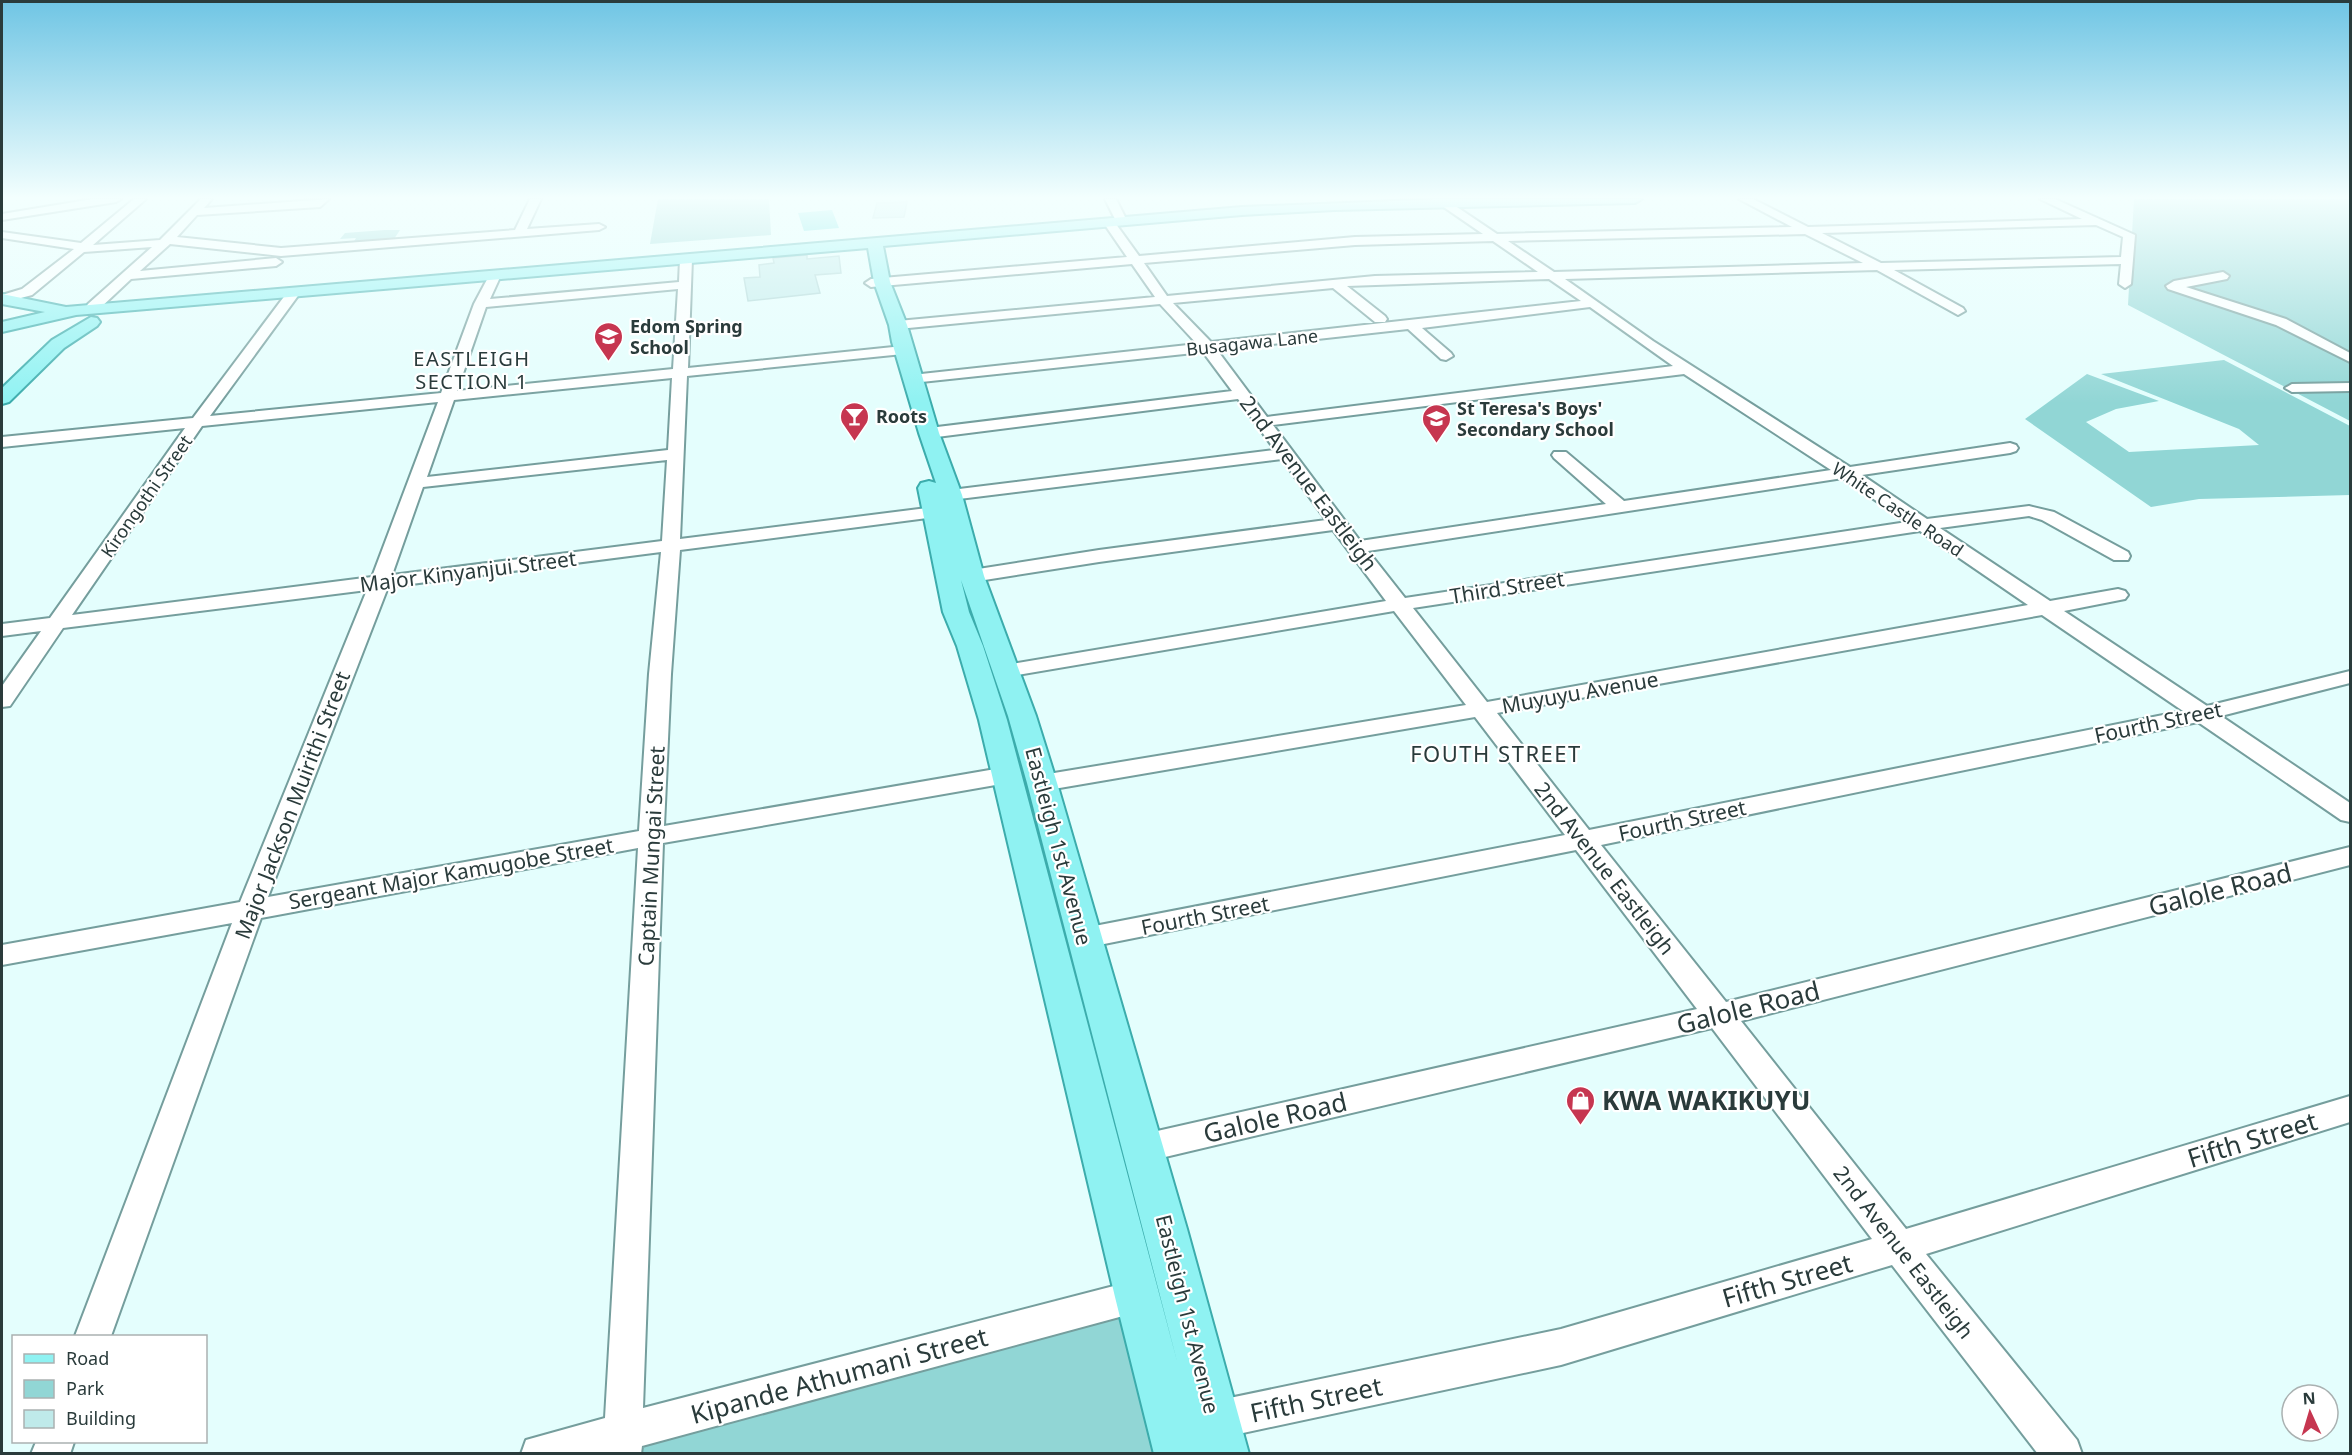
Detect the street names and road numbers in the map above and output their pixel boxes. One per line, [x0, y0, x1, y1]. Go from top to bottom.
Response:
street label: Busagawa Lane [1185, 323, 1319, 361]
street label: 2nd Avenue Eastleigh [1234, 390, 1384, 576]
street label: Kirongothi Street [95, 430, 197, 562]
street label: White Castle Road [1828, 456, 1968, 562]
street label: Major Kinyanjui Street [358, 544, 578, 598]
street label: Third Street [1448, 564, 1567, 610]
street label: Muyuyu Avenue [1499, 664, 1661, 720]
street label: Major Jackson Muirithi Street [228, 667, 356, 943]
street label: Fourth Street [2092, 695, 2225, 749]
street label: Eastleigh 1st Avenue [1019, 744, 1099, 948]
street label: Captain Mungai Street [631, 745, 671, 967]
street label: 2nd Avenue Eastleigh [1529, 776, 1681, 960]
street label: Fourth Street [1616, 793, 1749, 847]
street label: Sergeant Major Kamugobe Street [286, 831, 616, 915]
street label: Galole Road [2145, 854, 2295, 924]
street label: Fourth Street [1139, 889, 1272, 941]
street label: Galole Road [1673, 972, 1823, 1042]
street label: Galole Road [1200, 1083, 1350, 1151]
street label: Fifth Street [2183, 1102, 2321, 1176]
street label: 2nd Avenue Eastleigh [1828, 1160, 1980, 1344]
street label: Eastleigh 1st Avenue [1150, 1212, 1226, 1416]
street label: Fifth Street [1718, 1244, 1856, 1316]
street label: Kipande Athumani Street [687, 1318, 991, 1432]
street label: Fifth Street [1247, 1367, 1385, 1431]

